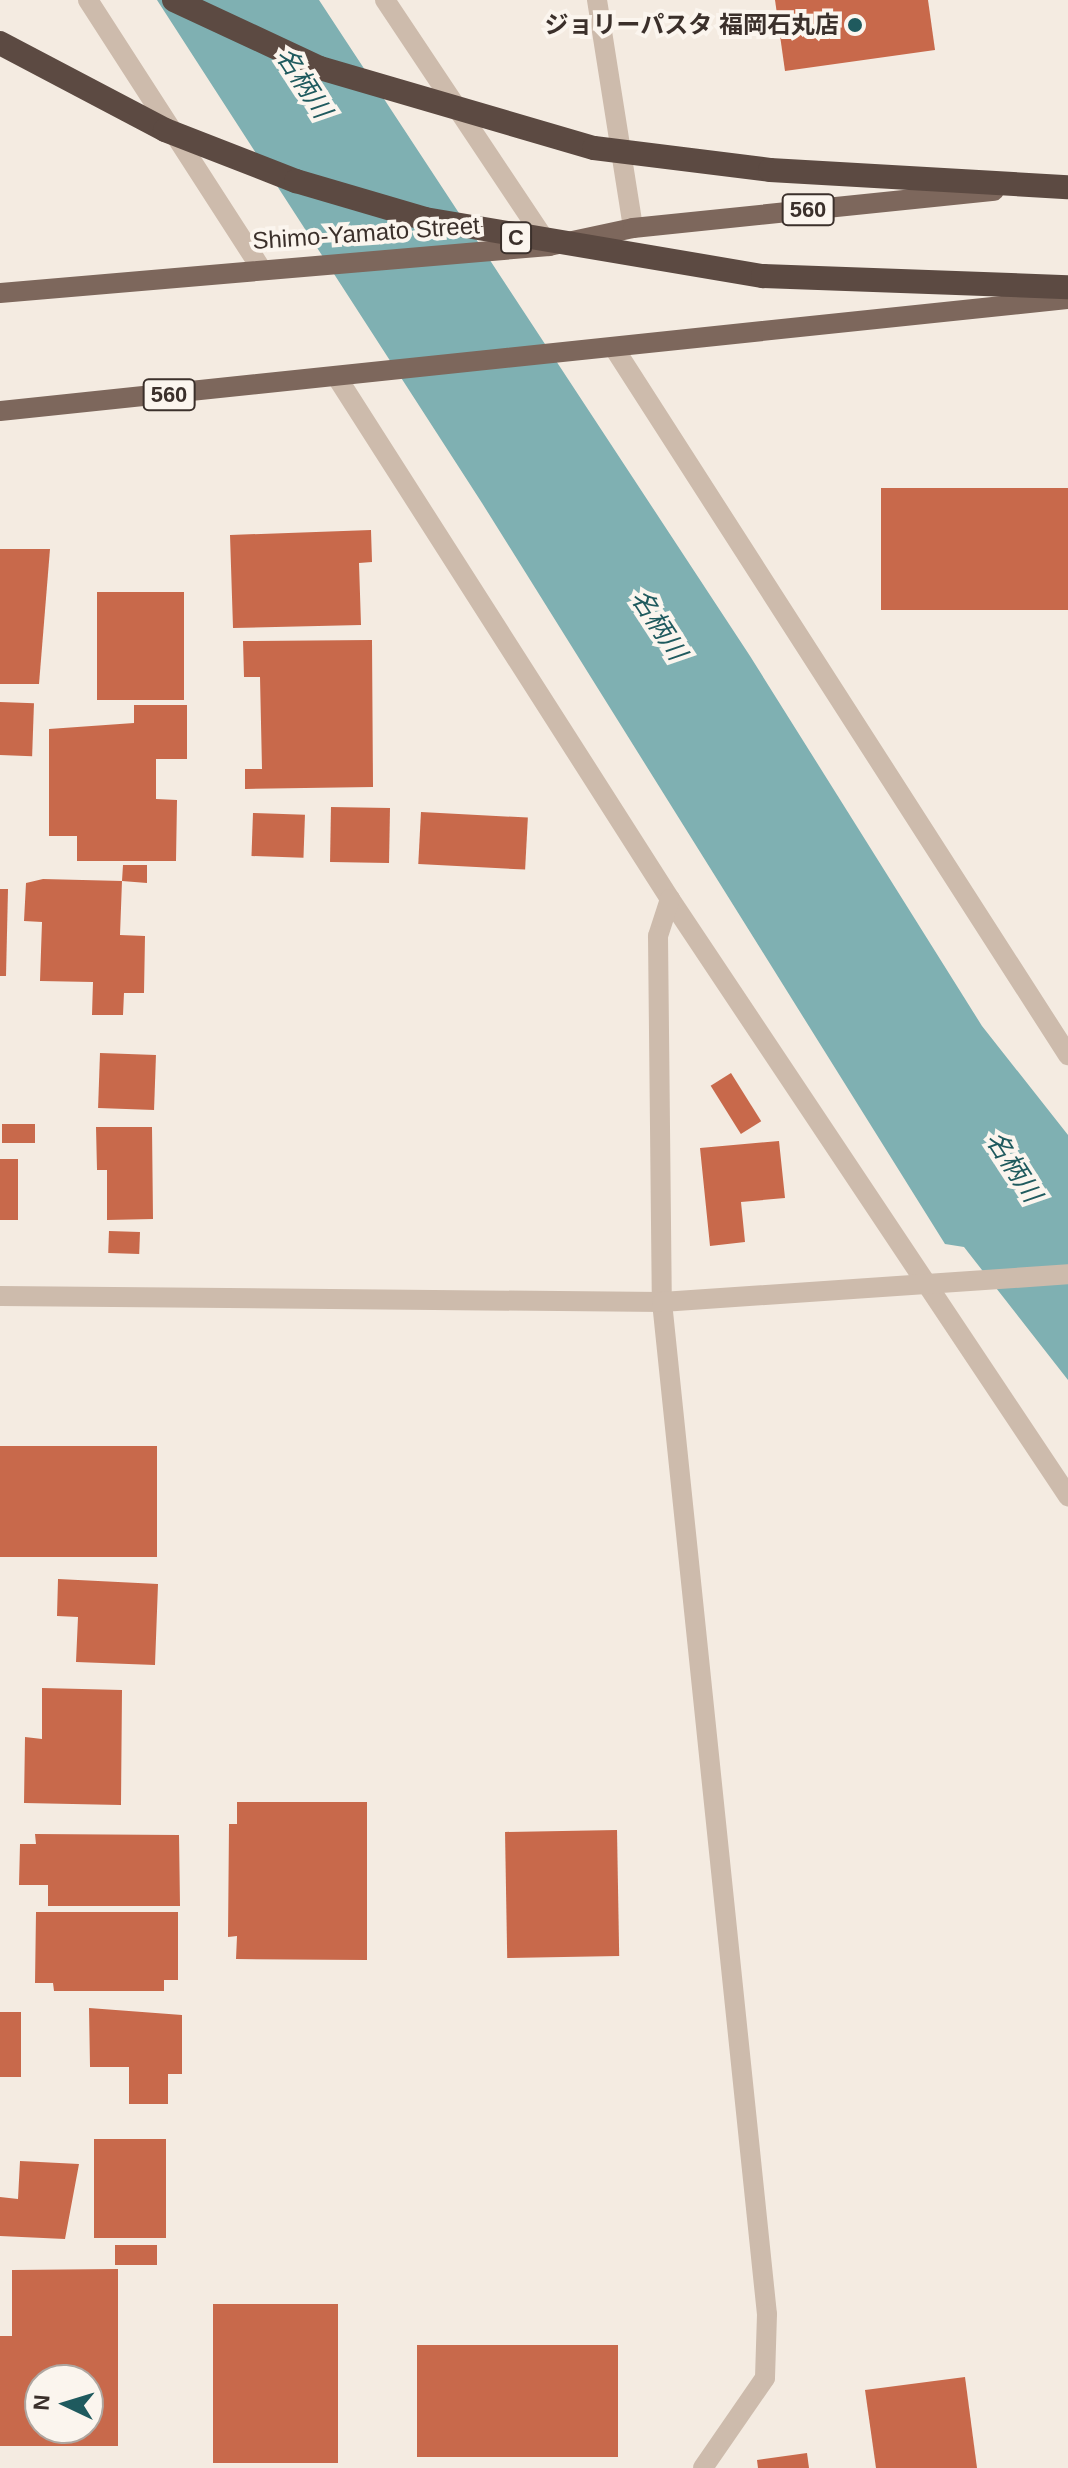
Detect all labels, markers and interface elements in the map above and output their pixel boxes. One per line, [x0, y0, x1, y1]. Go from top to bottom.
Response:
place label: ジョリーパスタ 福岡石丸店 [544, 11, 839, 39]
marker: ジョリーパスタ 福岡石丸店 [846, 16, 864, 34]
water label: 名柄川 [269, 42, 337, 124]
road number: 560 [780, 192, 836, 228]
street label: Shimo-Yamato Street [251, 211, 481, 255]
road number: C [500, 220, 532, 256]
road number: 560 [141, 377, 197, 413]
water label: 名柄川 [624, 584, 692, 666]
water label: 名柄川 [979, 1126, 1047, 1208]
north arrow [24, 2364, 104, 2444]
text: N [29, 2394, 55, 2411]

